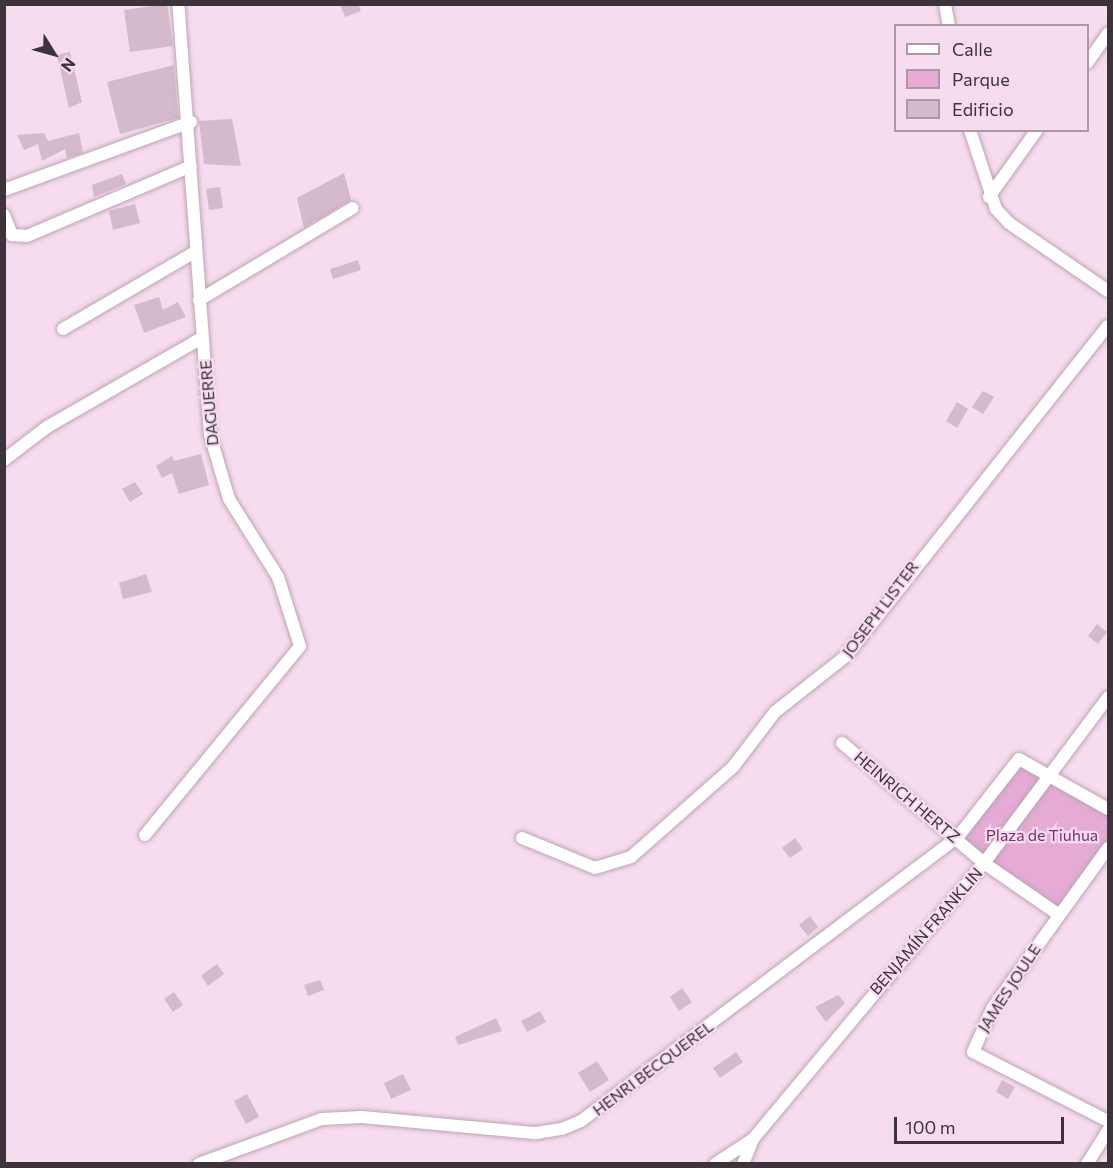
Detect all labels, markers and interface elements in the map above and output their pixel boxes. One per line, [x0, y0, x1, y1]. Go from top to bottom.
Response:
north arrow [24, 24, 84, 84]
legend [894, 24, 1089, 132]
text: Calle [952, 38, 992, 60]
text: N [58, 55, 80, 76]
text: Parque [952, 68, 1010, 90]
text: Edificio [952, 98, 1014, 120]
street label: DAGUERRE [196, 359, 222, 447]
street label: JOSEPH LISTER [838, 557, 922, 661]
street label: HEINRICH HERTZ [850, 747, 964, 847]
park label: Plaza de Tiuhua [986, 825, 1098, 845]
street label: BENJAMÍN FRANKLIN [866, 864, 986, 998]
street label: JAMES JOULE [973, 940, 1045, 1036]
street label: HENRI BECQUEREL [589, 1016, 717, 1120]
scale bar [897, 1105, 1066, 1143]
text: 100 m [905, 1116, 955, 1138]

